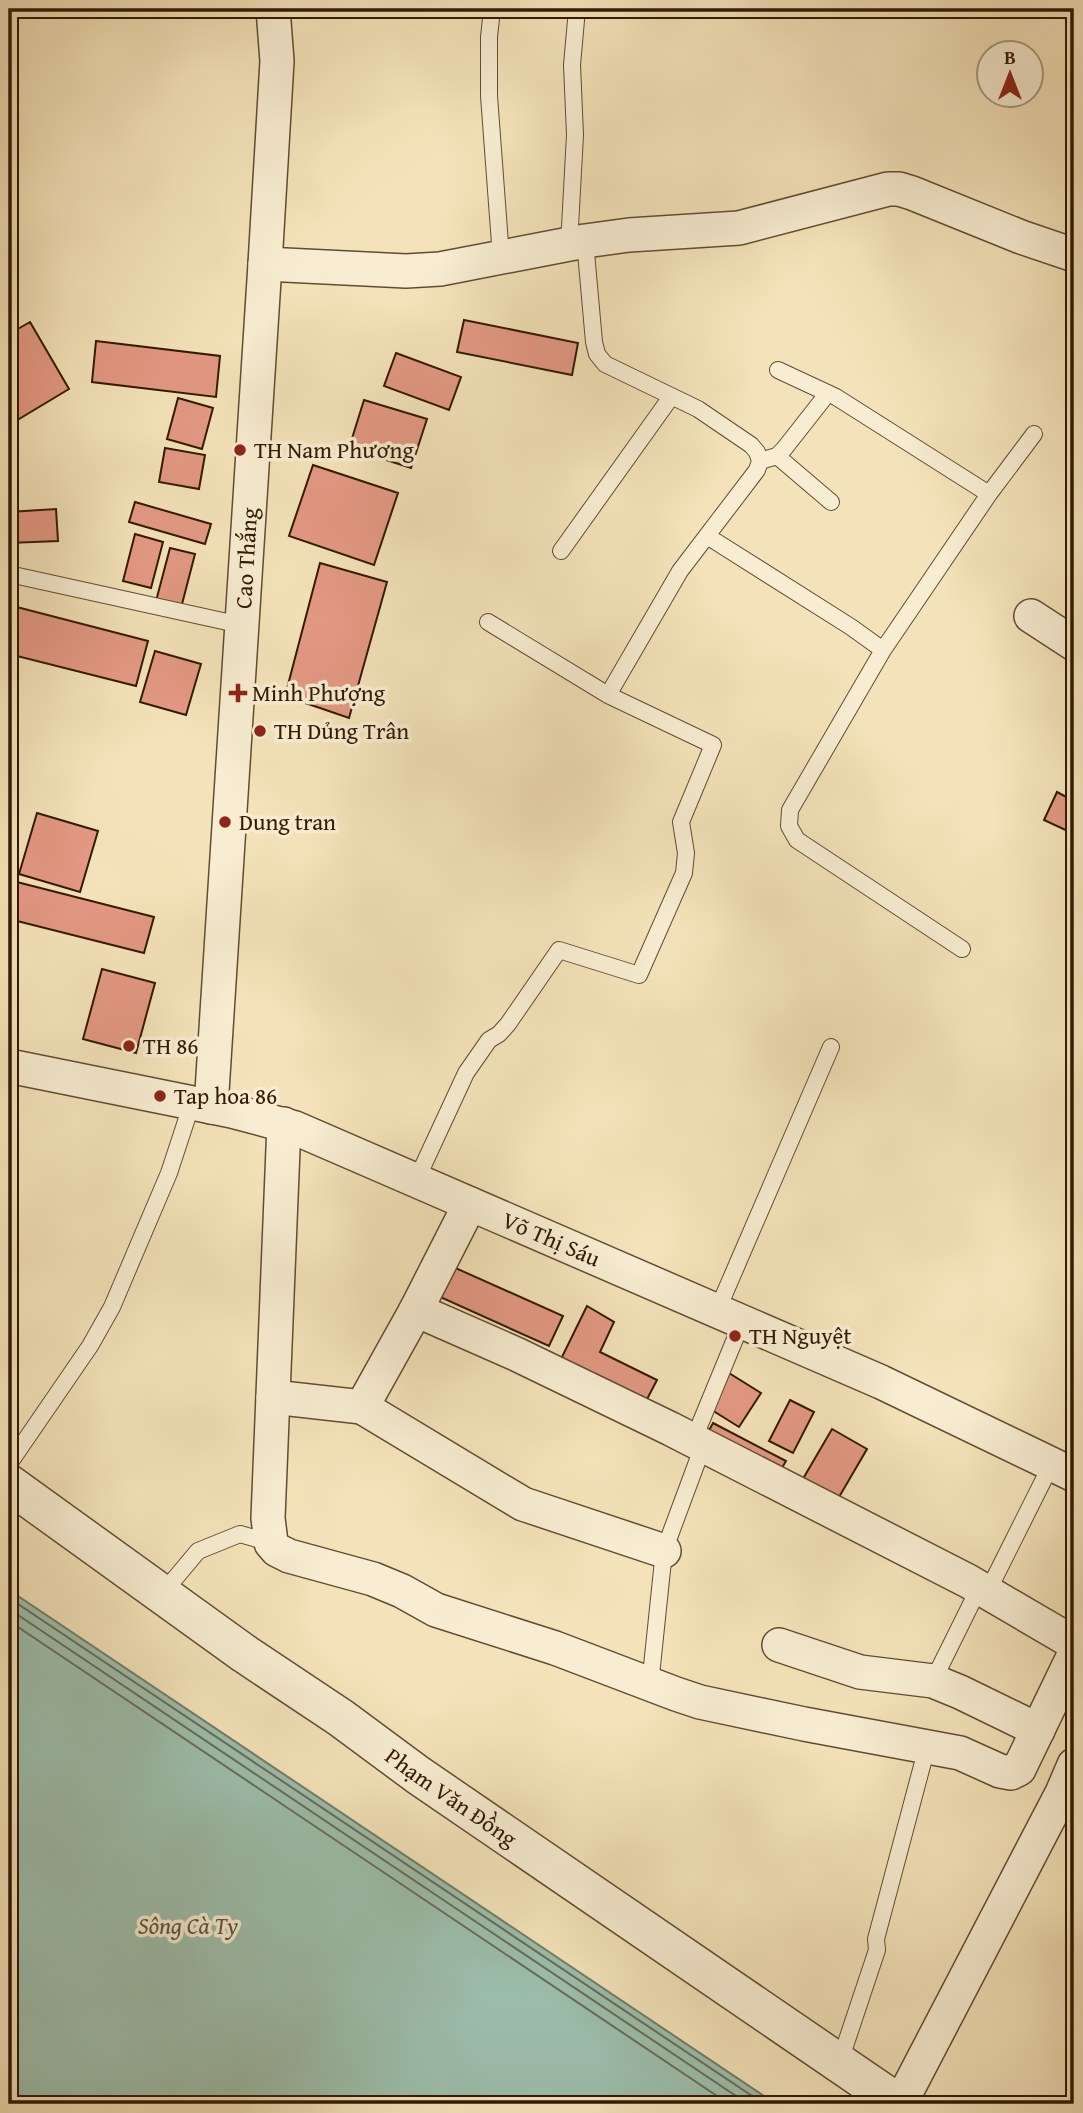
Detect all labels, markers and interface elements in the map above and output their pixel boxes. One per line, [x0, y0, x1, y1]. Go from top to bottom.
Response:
north arrow [974, 38, 1044, 108]
text: B [1004, 43, 1016, 71]
place label: TH Nam Phương [254, 433, 415, 466]
marker: TH Nam Phương [232, 442, 248, 458]
street label: Cao Thắng [226, 506, 265, 610]
place label: Minh Phượng [252, 676, 386, 709]
marker: Minh Phượng [230, 685, 246, 701]
place label: TH Dủng Trân [274, 714, 409, 747]
marker: TH Dủng Trân [252, 723, 268, 739]
place label: Dung tran [239, 805, 336, 838]
marker: Dung tran [217, 814, 233, 830]
place label: TH 86 [143, 1029, 198, 1062]
marker: TH 86 [121, 1038, 137, 1054]
place label: Tap hoa 86 [174, 1079, 277, 1112]
marker: Tap hoa 86 [152, 1088, 168, 1104]
street label: Võ Thị Sáu [497, 1203, 606, 1275]
place label: TH Nguyệt [749, 1319, 852, 1352]
marker: TH Nguyệt [727, 1328, 743, 1344]
street label: Phạm Văn Đồng [379, 1739, 525, 1855]
water label: Sông Cà Ty [138, 1908, 238, 1943]

